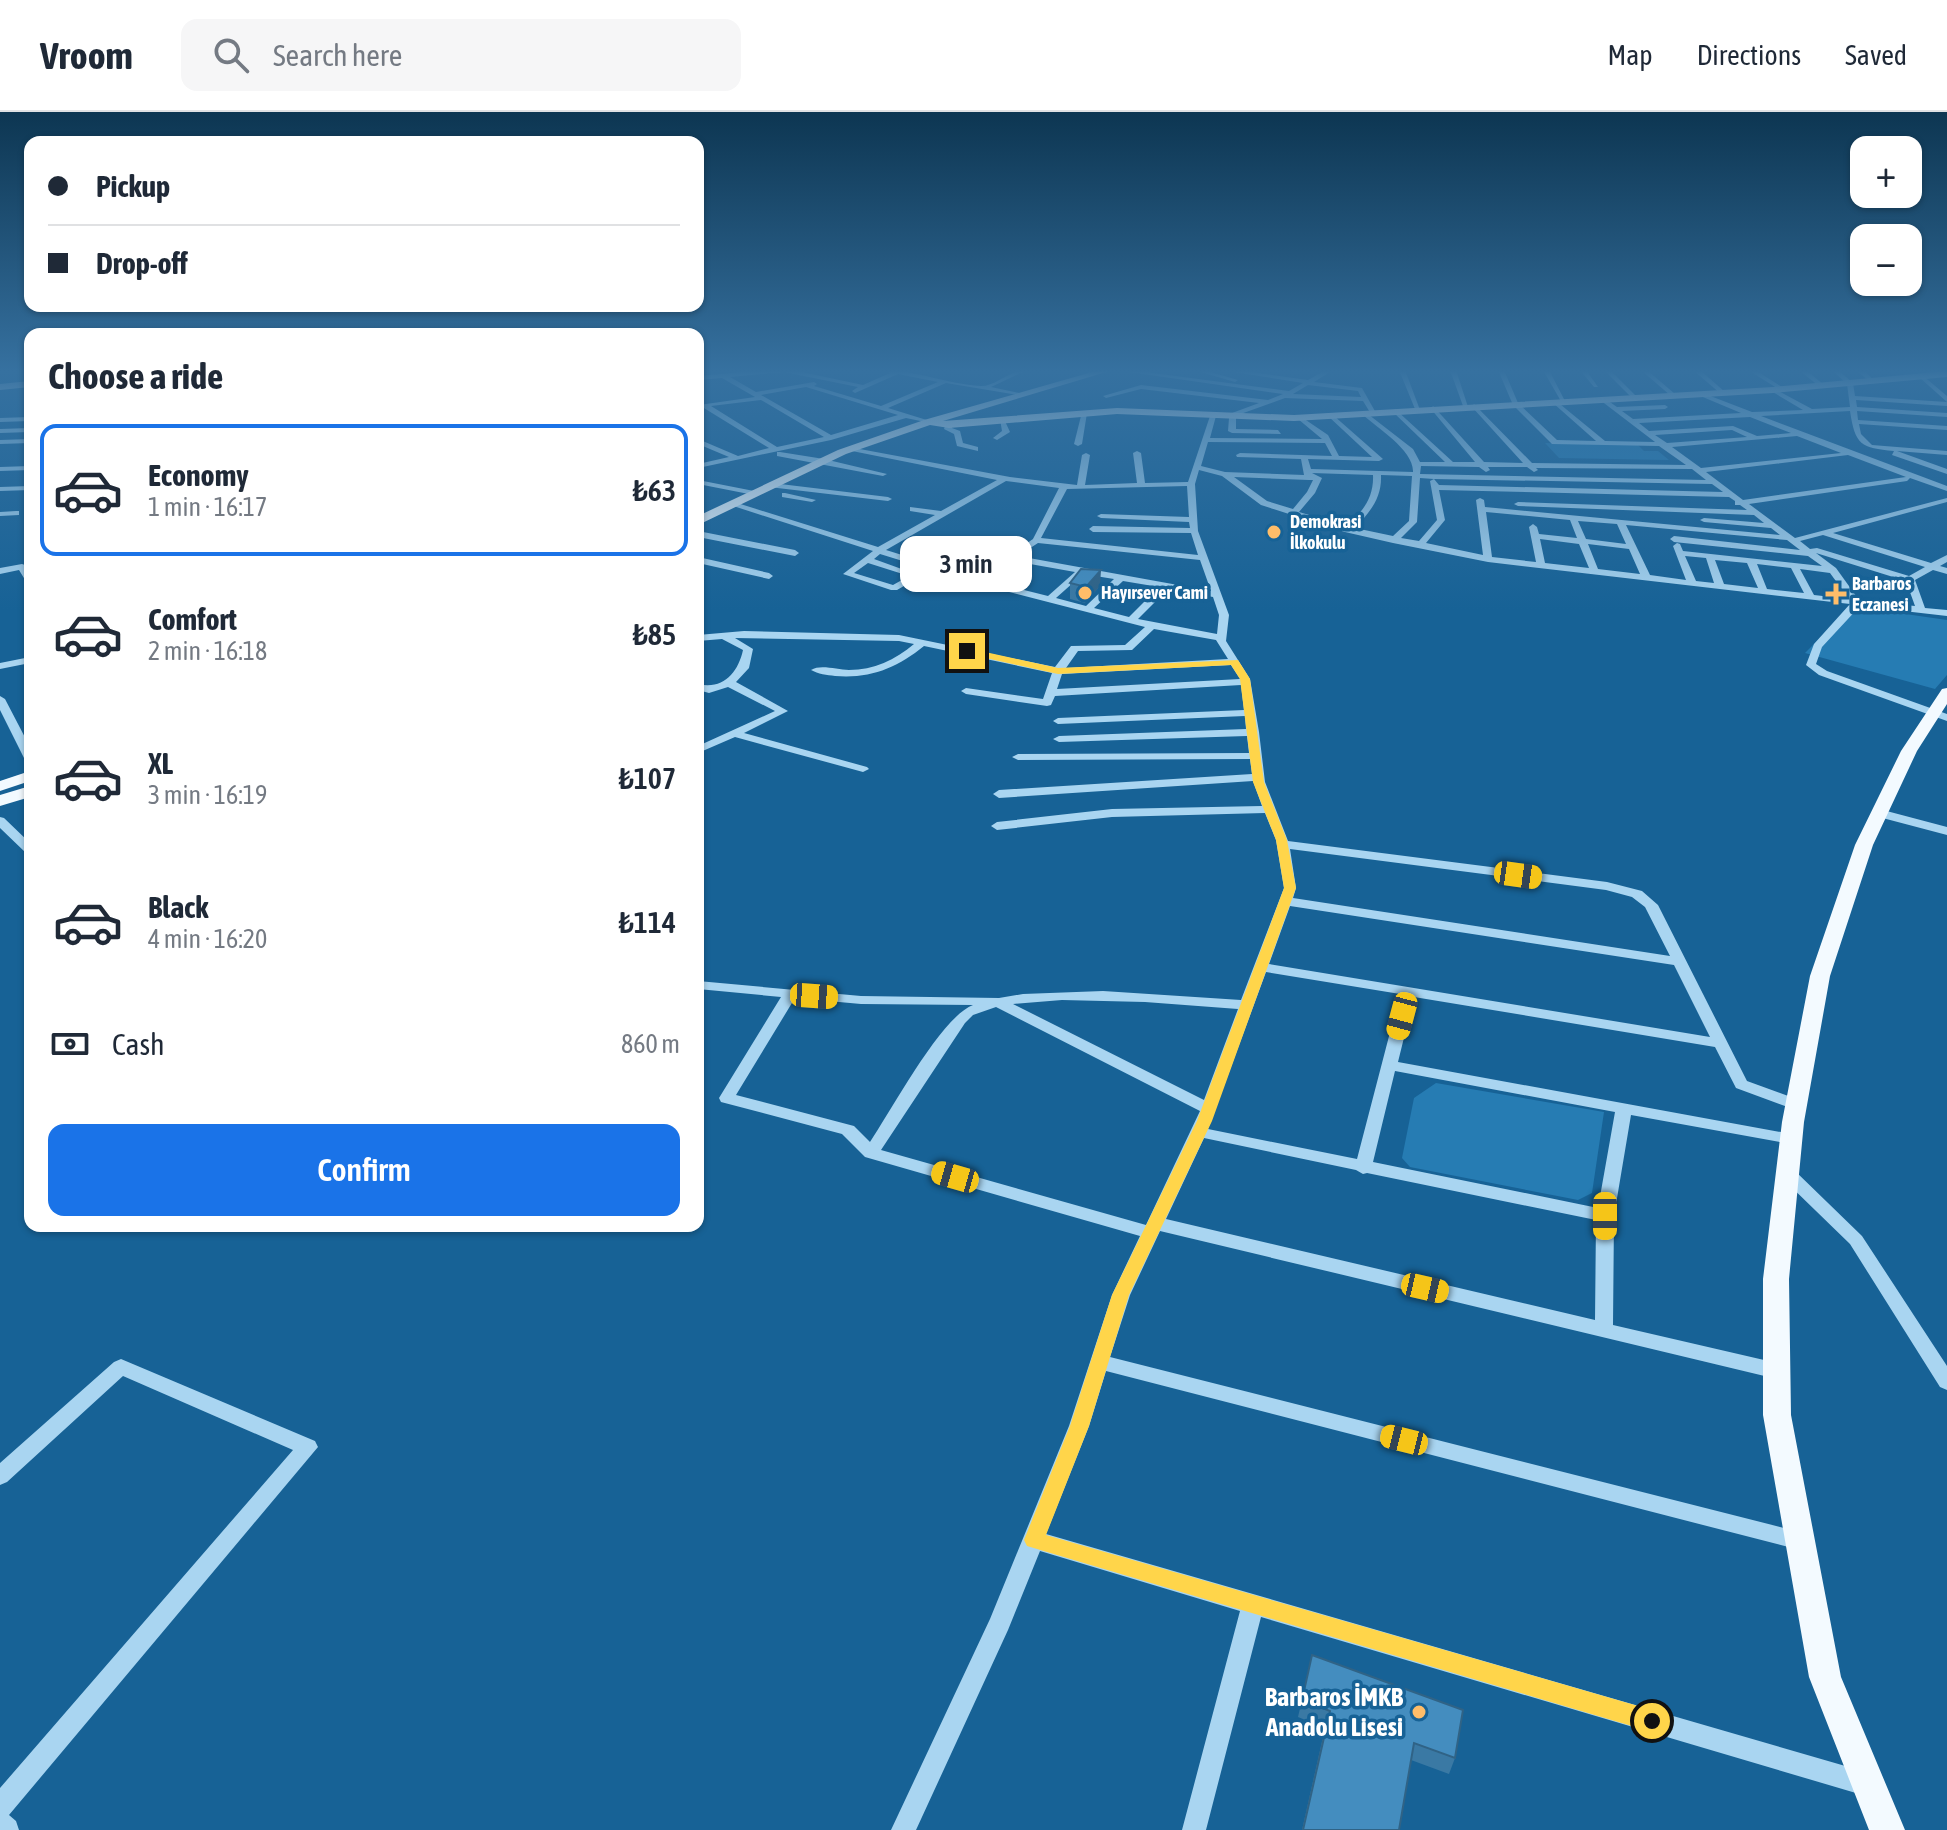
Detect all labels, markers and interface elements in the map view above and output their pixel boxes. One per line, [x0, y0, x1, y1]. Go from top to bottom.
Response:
search box [181, 19, 741, 91]
icon: search [209, 33, 253, 77]
text: Vroom [40, 34, 133, 77]
text: Search here [273, 38, 402, 72]
text: Map [1608, 39, 1653, 71]
text: Directions [1697, 39, 1801, 71]
text: Saved [1845, 39, 1907, 71]
map controls [1850, 136, 1922, 296]
button: + [1850, 136, 1922, 208]
text: Pickup [96, 169, 170, 203]
button: − [1850, 224, 1922, 296]
text: Drop-off [96, 246, 188, 280]
text: Choose a ride [48, 355, 223, 397]
icon: car [52, 454, 124, 526]
text: Economy [148, 458, 249, 492]
text: ₺63 [633, 473, 676, 507]
text: 1 min · 16:17 [148, 492, 267, 522]
place label: Demokrasi İlkokulu [1290, 511, 1361, 553]
marker: Demokrasi İlkokulu [1265, 523, 1283, 541]
callout: 3 min [901, 535, 1033, 591]
text: 3 min [939, 549, 993, 579]
place label: Barbaros Eczanesi [1852, 573, 1912, 615]
place label: Hayırsever Cami [1101, 582, 1208, 603]
marker: Hayırsever Cami [1076, 584, 1094, 602]
marker: Barbaros Eczanesi [1827, 585, 1845, 603]
icon: car [52, 598, 124, 670]
text: Comfort [148, 602, 237, 636]
text: ₺85 [633, 617, 676, 651]
route end [949, 633, 985, 669]
text: 2 min · 16:18 [148, 636, 267, 666]
icon: car [52, 742, 124, 814]
text: XL [148, 746, 173, 780]
text: ₺107 [619, 761, 676, 795]
text: 3 min · 16:19 [148, 780, 267, 810]
car [1493, 860, 1543, 890]
icon: car [52, 886, 124, 958]
text: Black [148, 890, 208, 924]
text: ₺114 [619, 905, 676, 939]
text: 4 min · 16:20 [148, 924, 267, 954]
car [789, 982, 839, 1010]
car [1384, 990, 1420, 1042]
icon: cash [48, 1022, 92, 1066]
text: Cash [112, 1027, 165, 1061]
text: 860 m [621, 1029, 680, 1059]
button: Confirm [48, 1124, 680, 1216]
car [929, 1159, 981, 1195]
car [1593, 1192, 1617, 1240]
car [1399, 1271, 1451, 1305]
car [1378, 1423, 1430, 1457]
place label: Barbaros İMKB Anadolu Lisesi [1265, 1682, 1404, 1742]
marker: Barbaros İMKB Anadolu Lisesi [1410, 1703, 1428, 1721]
route start [1634, 1703, 1670, 1739]

